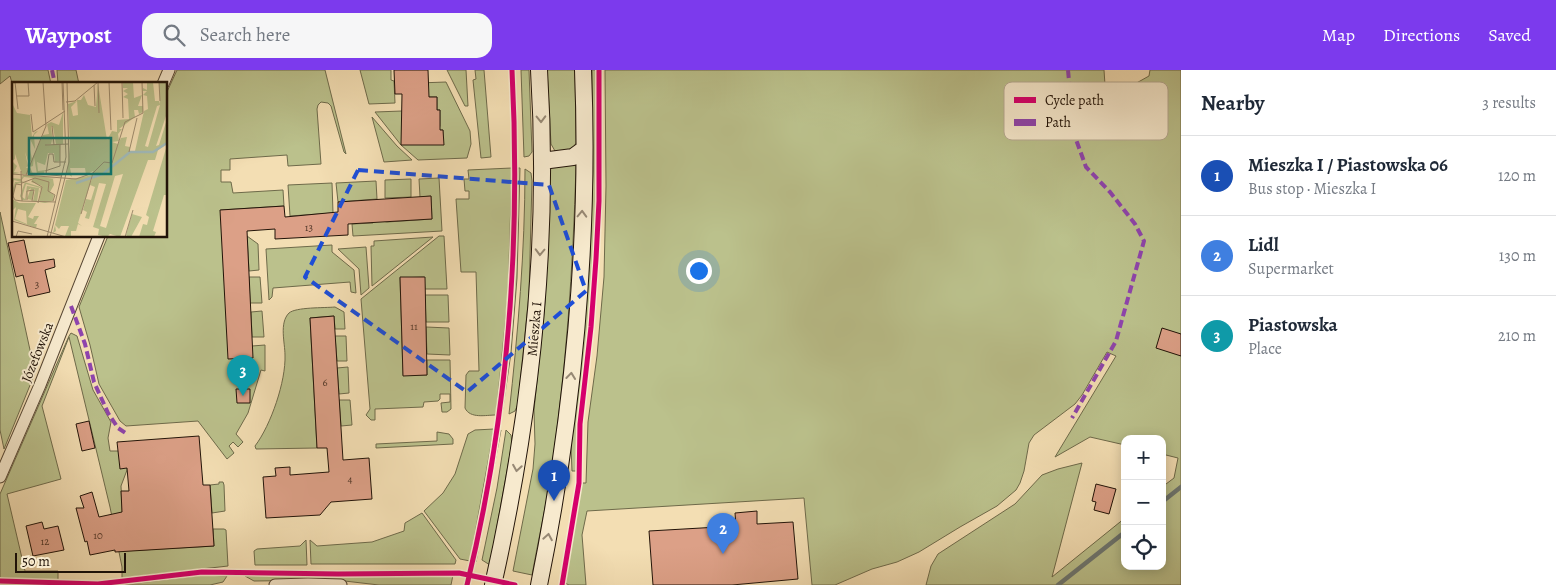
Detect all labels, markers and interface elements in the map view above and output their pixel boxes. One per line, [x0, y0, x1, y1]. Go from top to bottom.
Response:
search box [142, 13, 492, 58]
text: Waypost [25, 19, 112, 51]
icon: search [160, 21, 188, 49]
text: Search here [200, 22, 290, 48]
text: Map [1322, 23, 1355, 47]
text: Directions [1383, 23, 1460, 47]
text: Saved [1488, 23, 1531, 47]
inset map [12, 82, 168, 238]
legend [1004, 82, 1168, 140]
text: Nearby [1201, 89, 1264, 117]
text: Cycle path [1045, 91, 1105, 110]
text: 3 results [1482, 92, 1536, 114]
text: Path [1045, 113, 1072, 132]
one-way arrow [536, 115, 546, 123]
text: Mieszka I / Piastowska 06 [1248, 152, 1448, 178]
text: 1 [1214, 165, 1220, 187]
text: 120 m [1498, 165, 1536, 187]
text: Bus stop · Mieszka I [1248, 178, 1376, 200]
one-way arrow [577, 210, 588, 218]
house number: 13 [305, 220, 313, 235]
text: Lidl [1248, 232, 1279, 258]
text: 2 [1213, 245, 1221, 267]
text: 130 m [1499, 245, 1536, 267]
one-way arrow [535, 249, 545, 257]
your location [686, 258, 712, 284]
text: Supermarket [1248, 258, 1334, 280]
house number: 3 [35, 277, 39, 292]
street label: Mieszka I [523, 301, 546, 357]
text: Piastowska [1248, 312, 1338, 338]
street label: Józefowska [17, 319, 58, 385]
house number: 11 [410, 319, 418, 334]
text: 3 [1214, 325, 1220, 347]
text: 210 m [1498, 325, 1536, 347]
text: Place [1248, 338, 1282, 360]
pin: 3 [227, 355, 259, 396]
one-way arrow [565, 372, 576, 380]
house number: 6 [322, 375, 328, 390]
map controls [1121, 435, 1166, 570]
button: + [1121, 435, 1166, 480]
pin: 1 [538, 460, 570, 501]
one-way arrow [512, 464, 522, 473]
house number: 4 [348, 472, 353, 487]
button: − [1121, 480, 1166, 525]
pin: 2 [707, 513, 739, 554]
button: locate [1121, 525, 1166, 570]
house number: 10 [93, 528, 103, 543]
one-way arrow [542, 533, 553, 541]
house number: 12 [41, 534, 50, 549]
scale bar [15, 550, 126, 573]
text: 50 m [22, 552, 50, 571]

